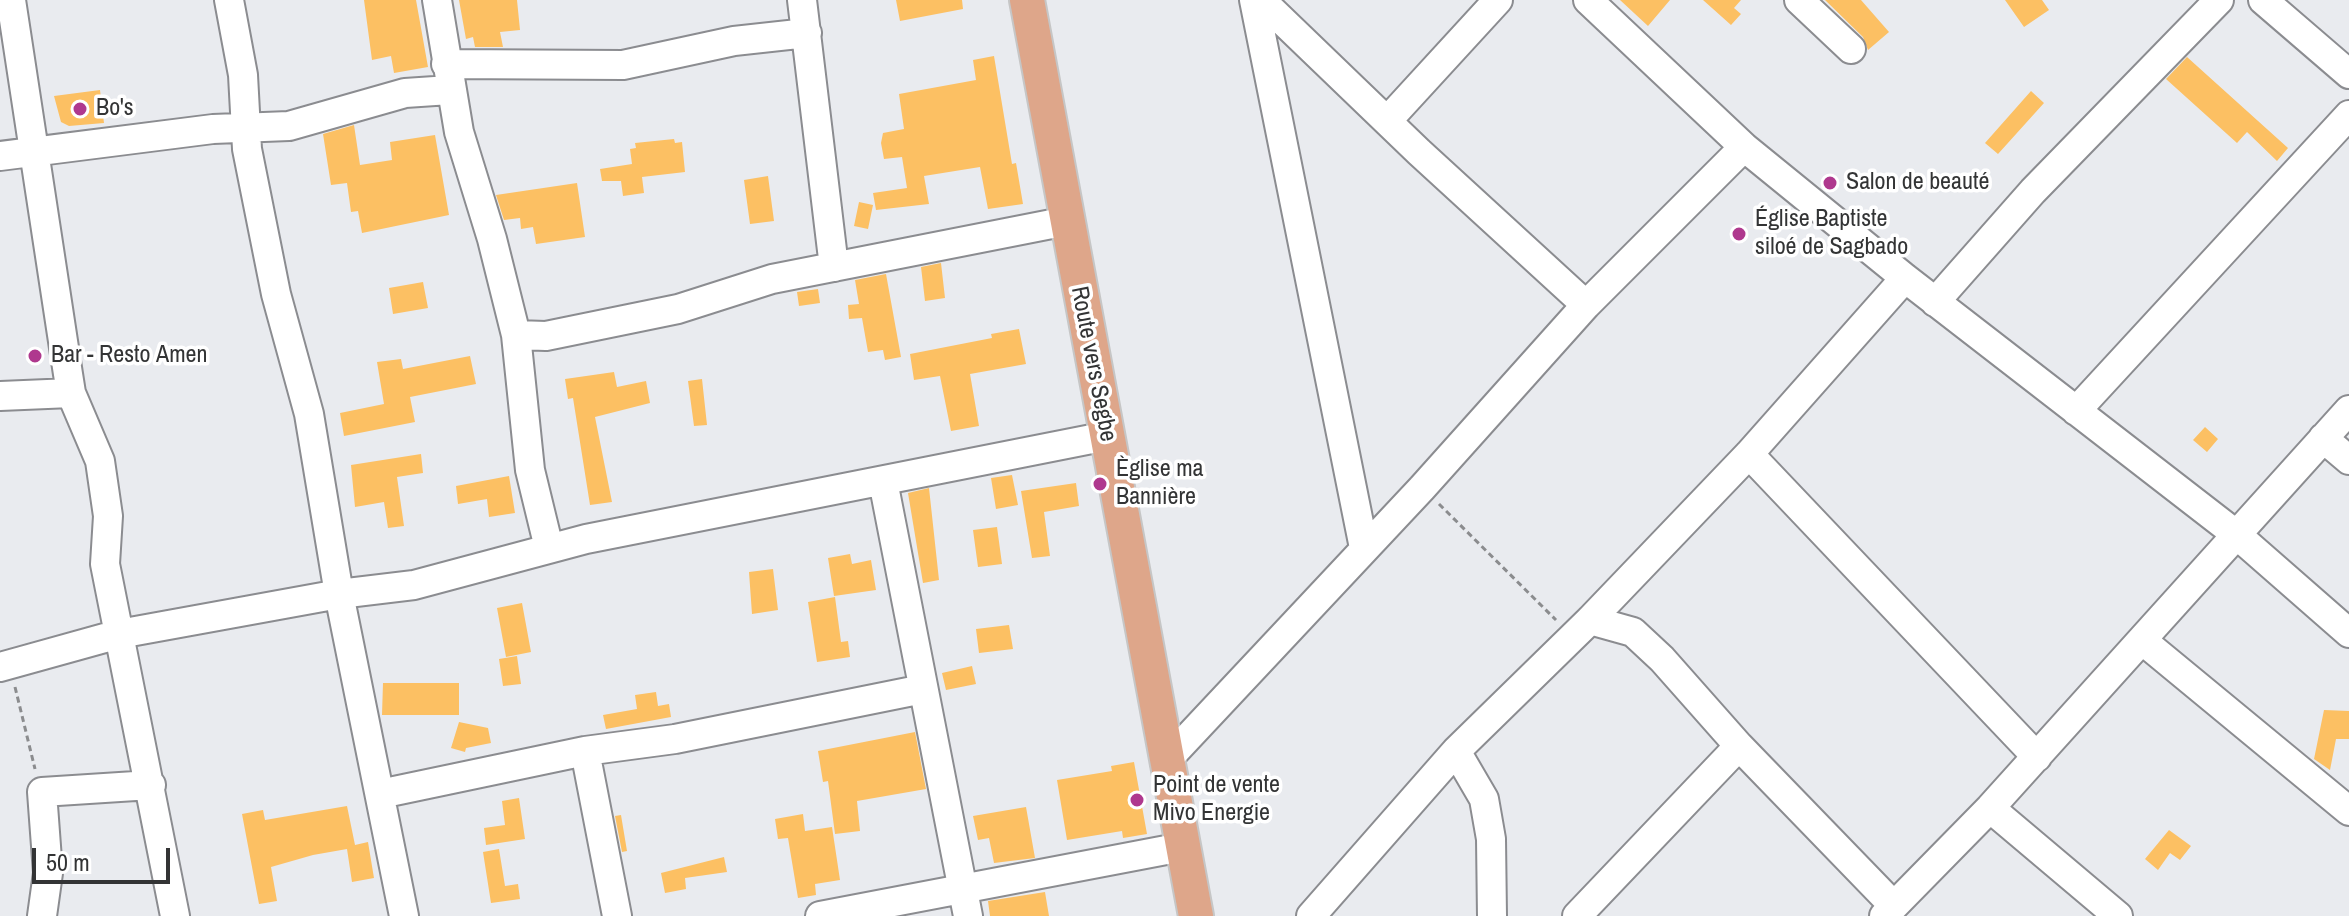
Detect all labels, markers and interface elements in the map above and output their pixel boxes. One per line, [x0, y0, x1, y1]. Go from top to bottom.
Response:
place label: Bo's [96, 95, 134, 123]
marker: Bo's [71, 100, 89, 118]
place label: Salon de beauté [1846, 169, 1989, 197]
marker: Salon de beauté [1821, 174, 1839, 192]
place label: Église Baptiste siloé de Sagbado [1755, 206, 1908, 262]
marker: Église Baptiste siloé de Sagbado [1730, 225, 1748, 243]
street label: Route vers Segbe [1064, 284, 1122, 444]
place label: Bar - Resto Amen [51, 342, 207, 370]
marker: Bar - Resto Amen [26, 347, 44, 365]
place label: Èglise ma Bannière [1116, 456, 1204, 512]
marker: Èglise ma Bannière [1091, 475, 1109, 493]
place label: Point de vente Mivo Energie [1153, 772, 1280, 828]
marker: Point de vente Mivo Energie [1128, 791, 1146, 809]
scale bar [36, 832, 174, 882]
text: 50 m [46, 846, 90, 878]

